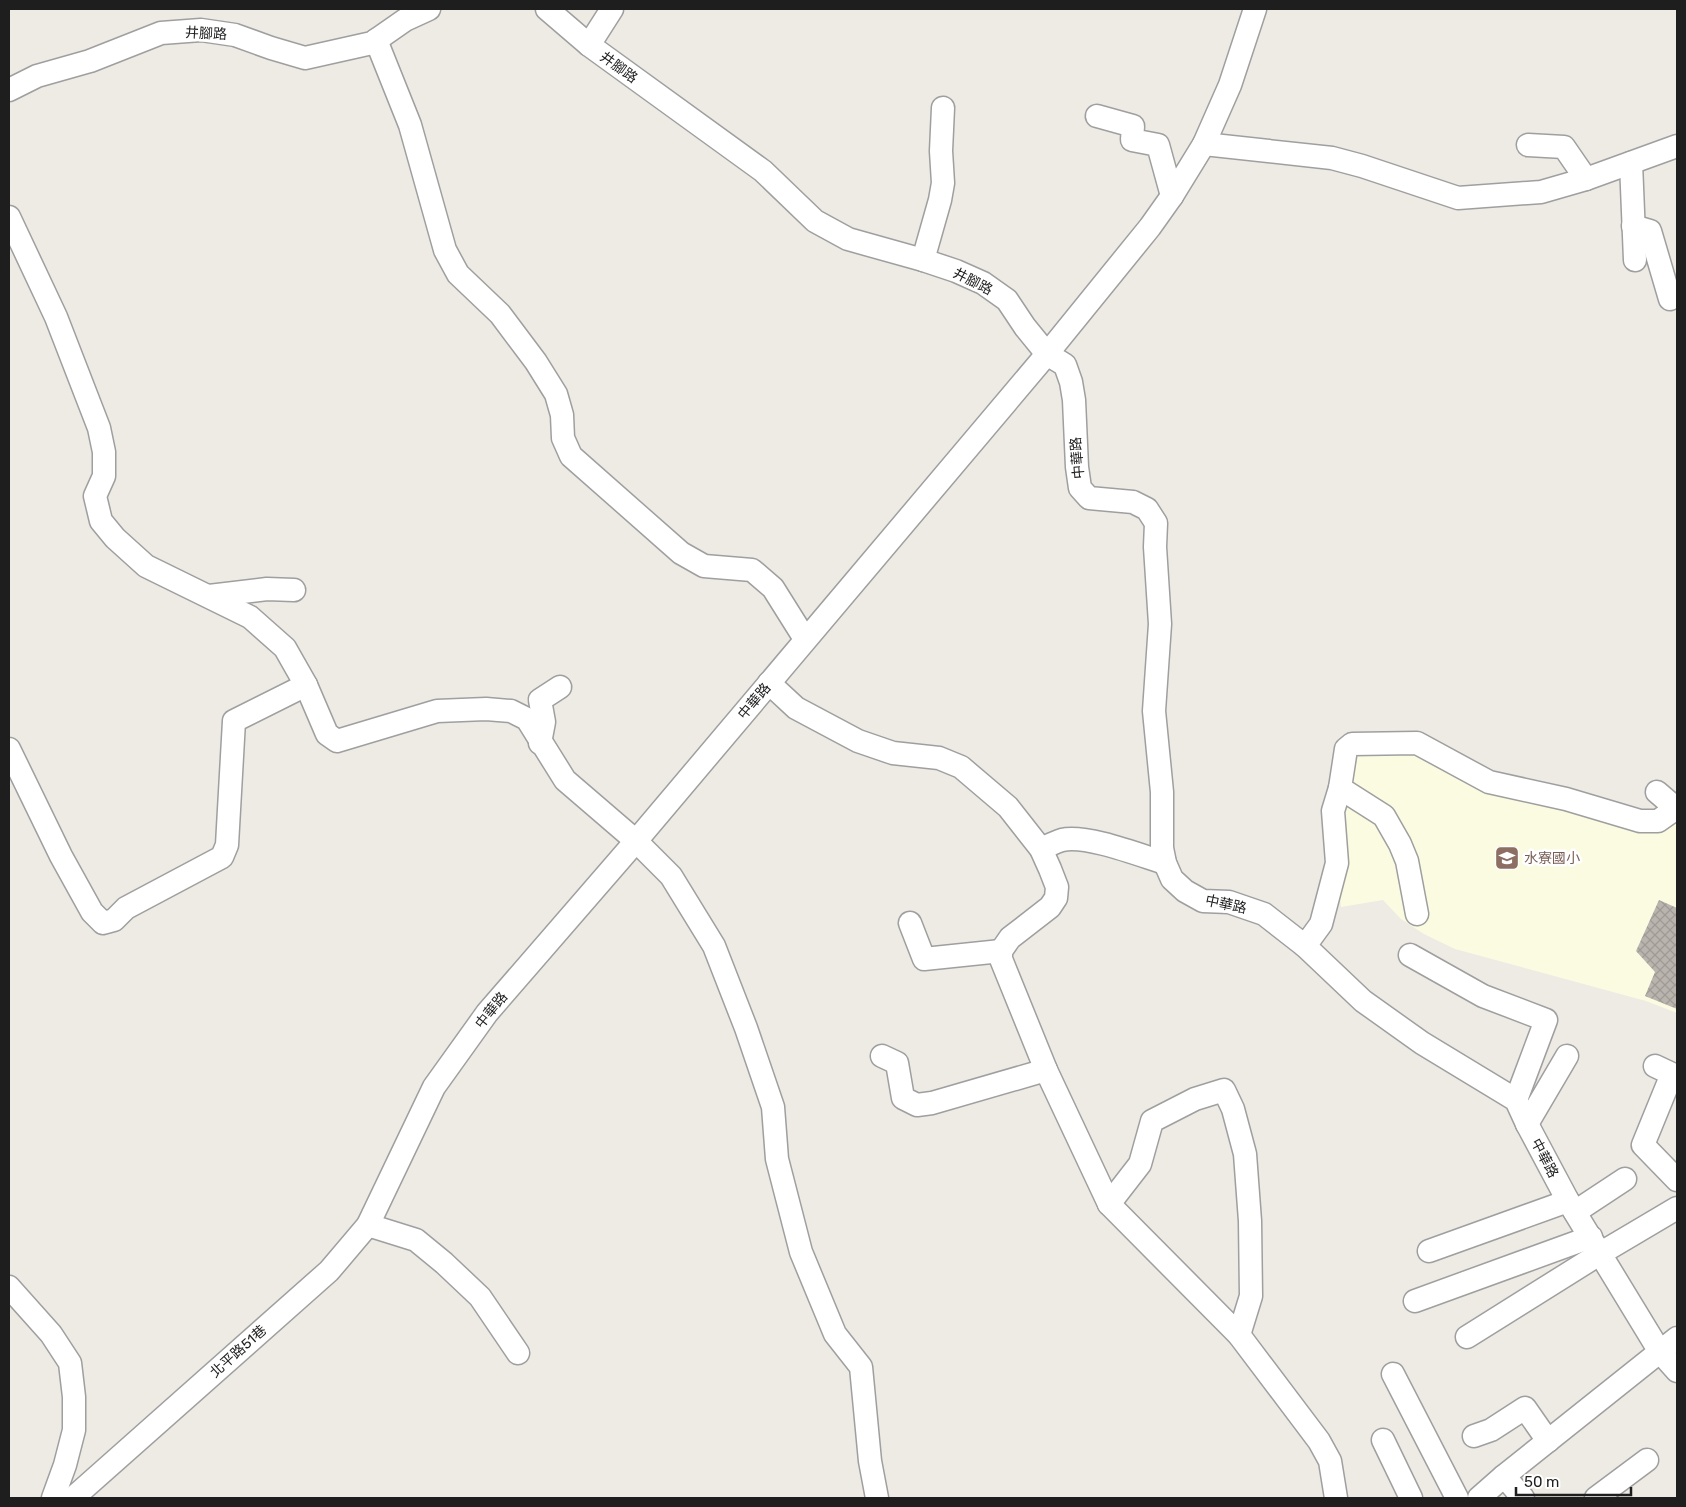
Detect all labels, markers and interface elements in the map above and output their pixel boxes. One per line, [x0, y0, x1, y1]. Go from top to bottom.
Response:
street label: 井腳路 [185, 24, 227, 43]
street label: 井腳路 [597, 48, 641, 87]
street label: 井腳路 [950, 264, 995, 299]
street label: 中華路 [1067, 436, 1088, 480]
street label: 中華路 [734, 680, 774, 723]
school or university icon: 水寮國小 [1494, 845, 1520, 871]
place label: 水寮國小 [1524, 850, 1580, 867]
street label: 中華路 [1204, 892, 1248, 917]
street label: 中華路 [472, 989, 511, 1032]
street label: 中華路 [1527, 1136, 1562, 1181]
street label: 北平路51巷 [207, 1322, 270, 1381]
scale bar [1516, 1464, 1631, 1496]
text: 50 m [1524, 1473, 1559, 1491]

